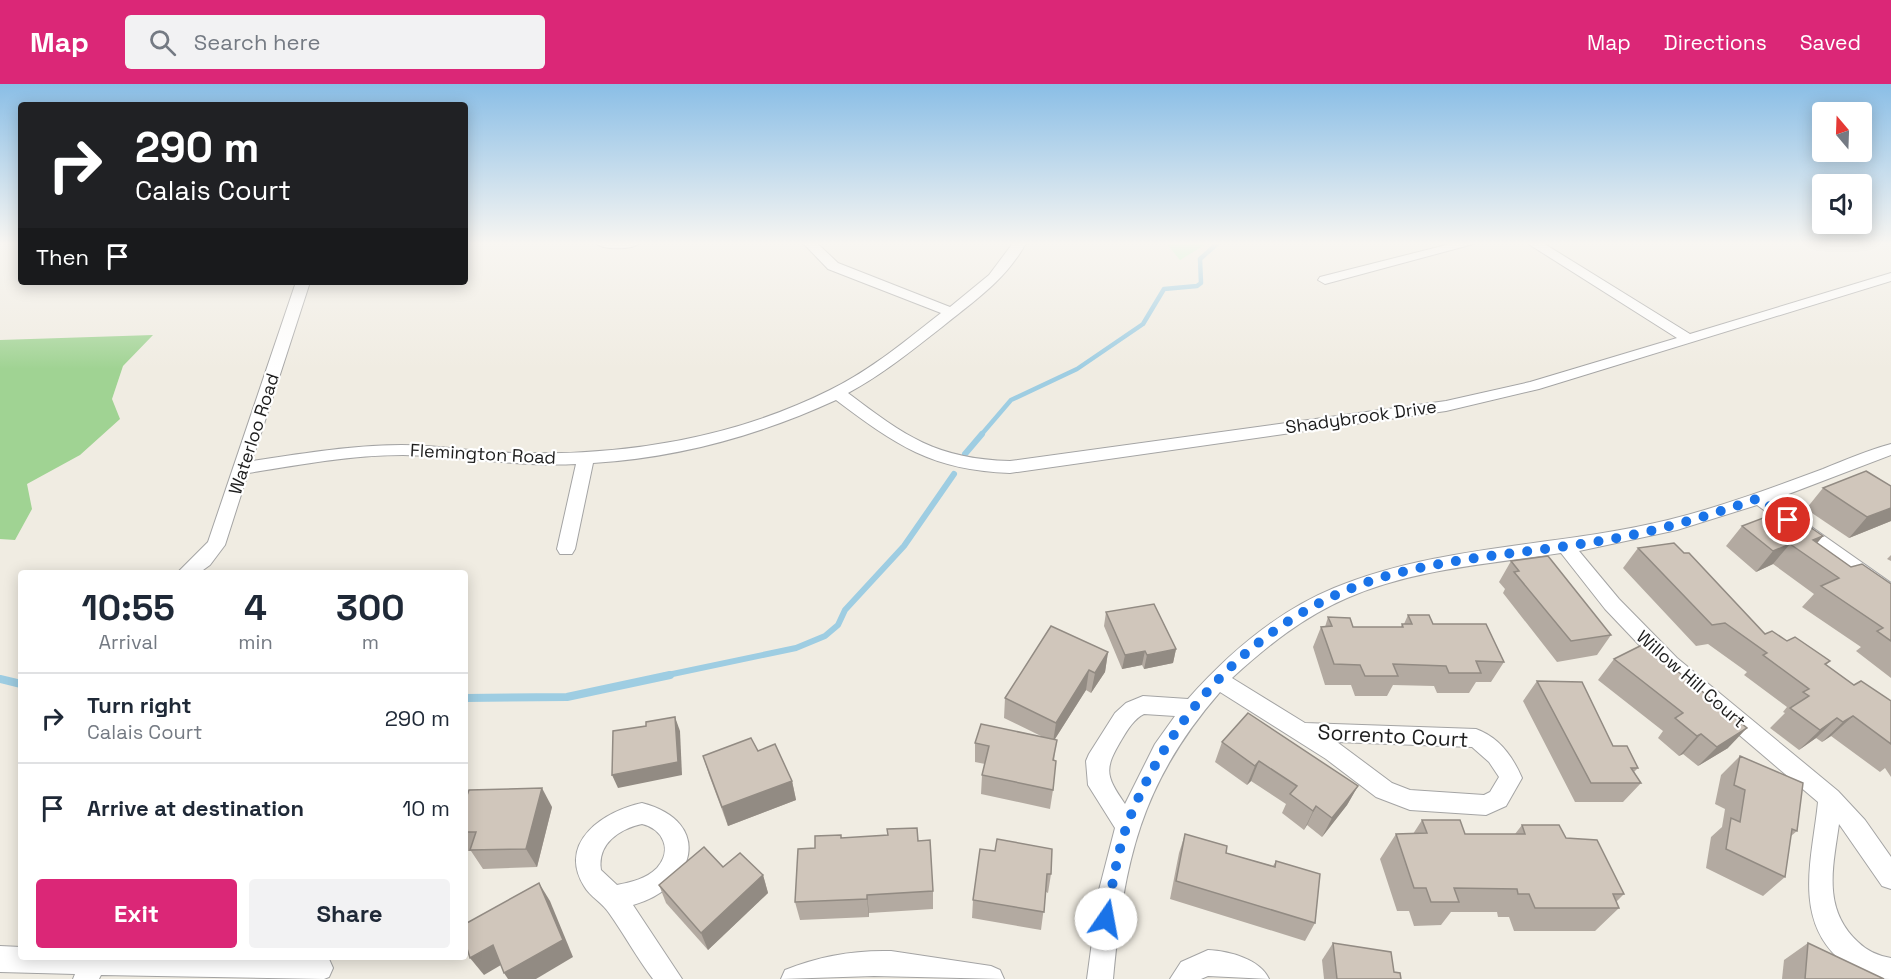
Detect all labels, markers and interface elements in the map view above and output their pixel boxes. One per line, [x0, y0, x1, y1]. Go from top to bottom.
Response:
search box [125, 15, 545, 69]
text: Map [30, 24, 89, 60]
icon: search [146, 26, 179, 59]
text: Search here [194, 28, 321, 56]
text: Map [1587, 29, 1631, 56]
text: Directions [1664, 29, 1767, 56]
text: Saved [1800, 29, 1861, 56]
north arrow [1812, 102, 1872, 162]
map controls [1812, 102, 1872, 234]
text: 290 m [135, 121, 260, 174]
icon: right [36, 126, 114, 204]
text: Calais Court [135, 173, 291, 208]
button: sound [1812, 174, 1872, 234]
icon: arrive [101, 240, 134, 273]
text: Then [36, 243, 89, 271]
street label: Waterloo Road [223, 370, 284, 497]
street label: Shadybrook Drive [1284, 395, 1438, 439]
street label: Flemington Road [409, 438, 557, 469]
pin [1762, 494, 1813, 545]
icon: arrive [1771, 503, 1804, 536]
text: 10:55 [81, 585, 175, 631]
text: 4 [244, 585, 267, 631]
text: 300 [336, 585, 405, 631]
street label: Willow Hill Court [1632, 625, 1751, 732]
text: Arrival [98, 629, 158, 655]
text: min [238, 629, 273, 655]
text: m [362, 629, 379, 655]
text: Turn right [87, 691, 192, 719]
icon: right [36, 702, 69, 735]
text: 290 m [385, 704, 450, 732]
street label: Sorrento Court [1317, 718, 1469, 753]
text: Calais Court [87, 719, 203, 745]
icon: arrive [36, 792, 69, 825]
text: Arrive at destination [87, 794, 304, 822]
text: 10 m [402, 794, 450, 822]
button: Exit [36, 879, 237, 948]
button: Share [249, 879, 450, 948]
position arrow [1074, 887, 1138, 951]

